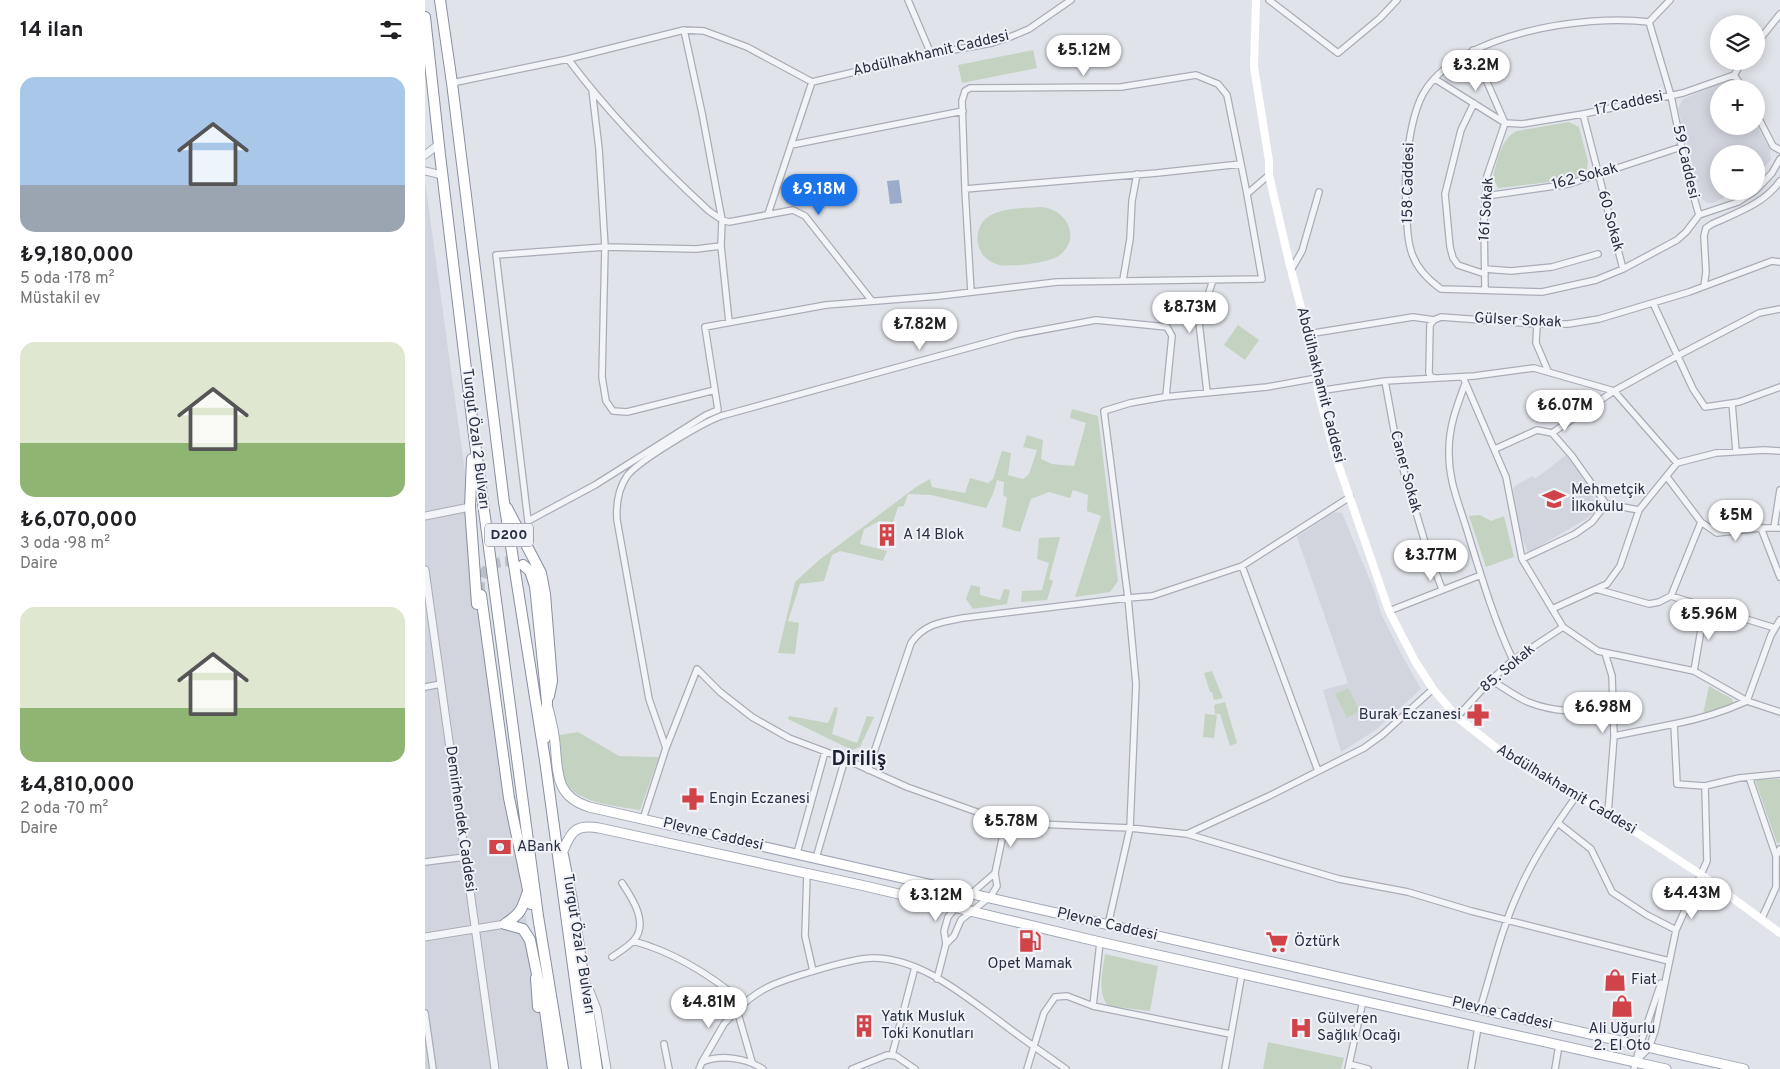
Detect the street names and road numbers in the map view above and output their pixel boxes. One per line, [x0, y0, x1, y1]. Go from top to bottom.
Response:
street label: Abdülhakhamit Caddesi [851, 27, 1011, 81]
street label: 17 Caddesi [1593, 87, 1665, 121]
street label: 59 Caddesi [1667, 123, 1703, 201]
street label: 158 Caddesi [1399, 142, 1419, 224]
street label: 162 Sokak [1550, 159, 1620, 195]
street label: 161 Sokak [1475, 176, 1499, 242]
street label: 60 Sokak [1593, 188, 1627, 254]
street label: Abdülhakhamit Caddesi [1291, 305, 1349, 465]
street label: Gülser Sokak [1474, 309, 1562, 333]
street label: Turgut Özal 2 Bulvarı [457, 367, 494, 511]
street label: Caner Sokak [1385, 429, 1425, 515]
road number: D200 [485, 524, 533, 546]
street label: 85. Sokak [1477, 641, 1539, 697]
street label: Abdülhakhamit Caddesi [1493, 741, 1639, 839]
street label: Demirhendek Caddesi [440, 745, 480, 893]
street label: Plevne Caddesi [661, 814, 765, 856]
street label: Turgut Özal 2 Bulvarı [558, 872, 599, 1016]
street label: Plevne Caddesi [1055, 904, 1159, 946]
street label: Plevne Caddesi [1450, 993, 1554, 1035]

